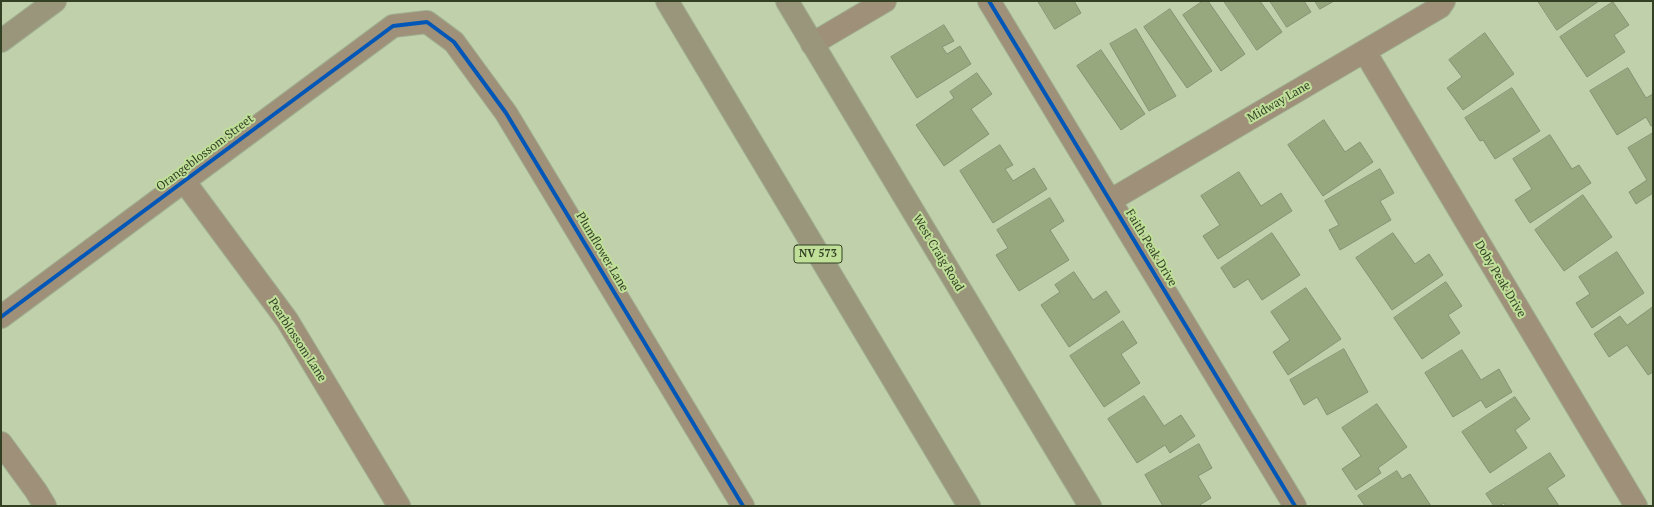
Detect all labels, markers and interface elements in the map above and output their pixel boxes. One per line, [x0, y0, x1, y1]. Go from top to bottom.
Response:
street label: Midway Lane [1245, 78, 1313, 126]
street label: Orangeblossom Street [153, 112, 257, 194]
street label: Faith Peak Drive [1122, 207, 1180, 289]
street label: Plumflower Lane [573, 210, 631, 294]
street label: West Craig Road [909, 212, 967, 294]
street label: Doby Peak Drive [1471, 238, 1529, 320]
road number: NV 573 [794, 245, 842, 263]
street label: Pearblossom Lane [265, 296, 329, 384]

